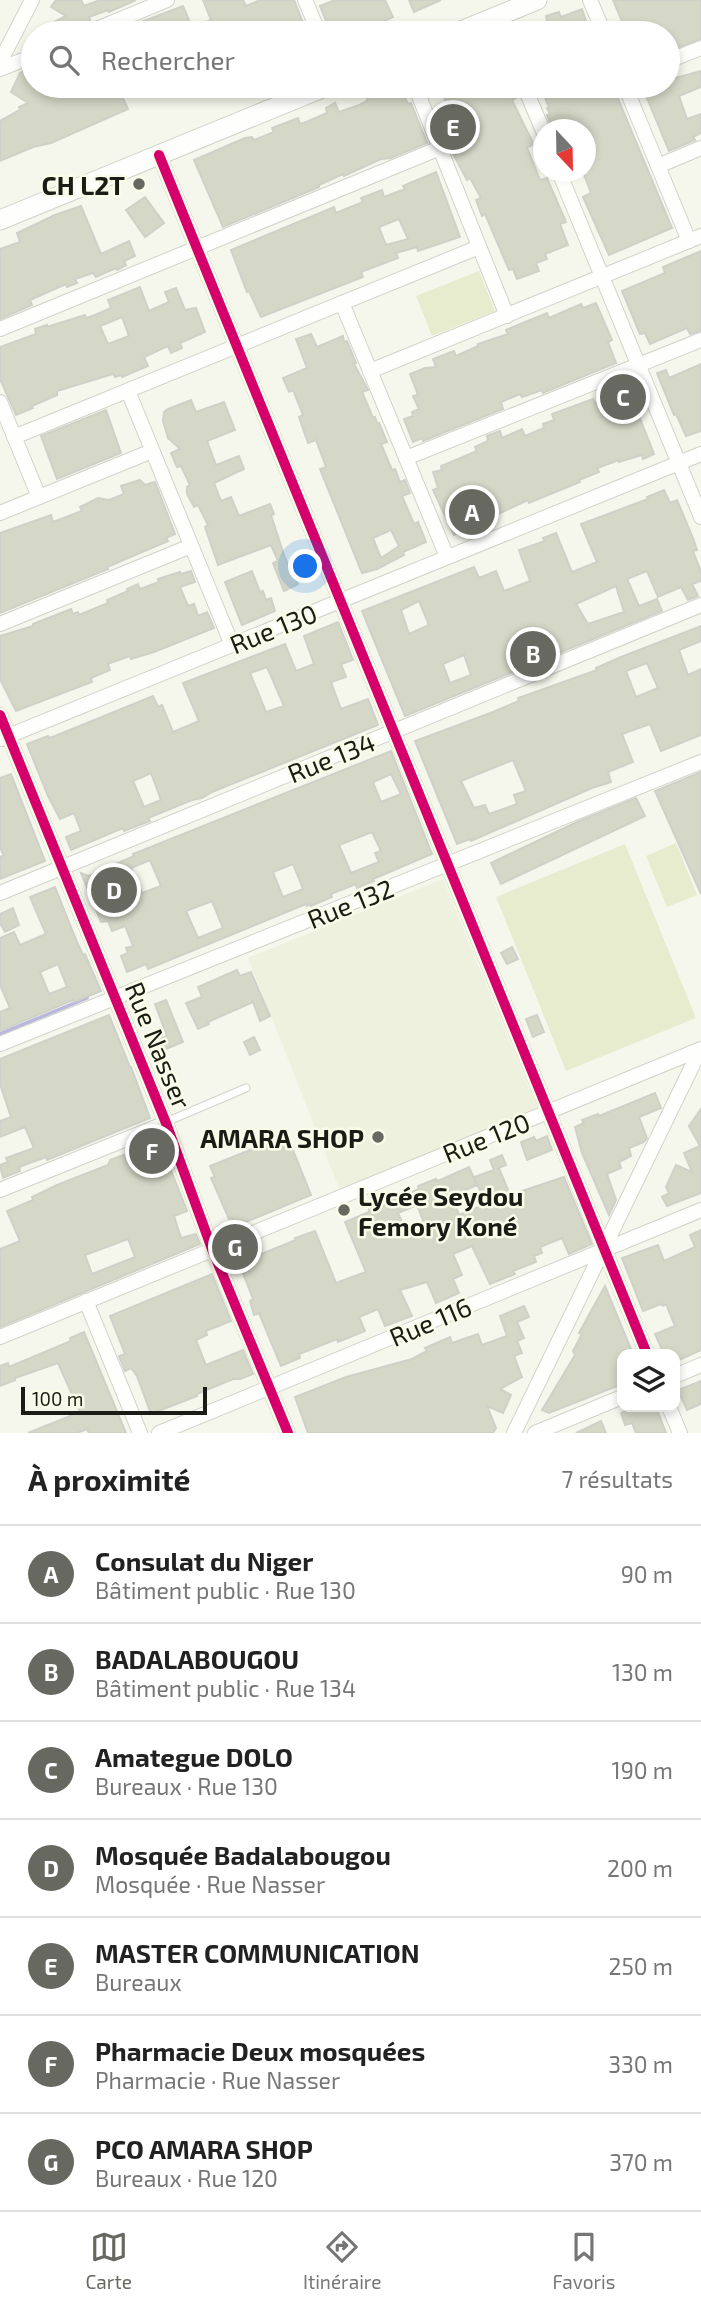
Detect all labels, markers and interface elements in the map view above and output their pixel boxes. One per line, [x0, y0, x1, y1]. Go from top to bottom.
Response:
search box [21, 21, 680, 98]
icon: search [45, 41, 83, 79]
text: Rechercher [101, 44, 235, 75]
pin: E [430, 101, 476, 153]
north arrow [533, 119, 596, 182]
place label: CH L2T [41, 169, 125, 200]
marker: CH L2T [131, 176, 147, 192]
pin: C [600, 371, 646, 423]
pin: A [449, 486, 495, 538]
your location [288, 549, 322, 583]
street label: Rue 130 [225, 597, 321, 659]
pin: B [510, 628, 556, 680]
street label: Rue 134 [283, 725, 379, 789]
pin: D [91, 864, 137, 916]
street label: Rue 132 [302, 872, 398, 934]
street label: Rue Nasser [120, 977, 198, 1113]
street label: Rue 120 [438, 1106, 534, 1168]
place label: AMARA SHOP [200, 1122, 364, 1153]
pin: F [129, 1125, 175, 1177]
marker: AMARA SHOP [370, 1129, 386, 1145]
place label: Lycée Seydou Femory Koné [358, 1180, 524, 1242]
marker: Lycée Seydou Femory Koné [336, 1202, 352, 1218]
pin: G [212, 1221, 258, 1273]
street label: Rue 116 [384, 1290, 476, 1352]
map controls [617, 1349, 680, 1412]
button: layers [617, 1349, 680, 1412]
scale bar [21, 1384, 206, 1416]
text: 100 m [32, 1387, 83, 1410]
text: À proximité [28, 1461, 190, 1497]
text: 7 résultats [562, 1465, 673, 1493]
text: Consulat du Niger [95, 1545, 313, 1576]
text: A [43, 1560, 59, 1588]
text: 90 m [621, 1560, 673, 1588]
text: Bâtiment public · Rue 130 [95, 1576, 356, 1604]
text: BADALABOUGOU [95, 1643, 299, 1674]
text: B [44, 1658, 58, 1686]
text: 130 m [612, 1658, 673, 1686]
text: Bâtiment public · Rue 134 [95, 1674, 356, 1702]
text: Amategue DOLO [95, 1741, 293, 1772]
text: C [44, 1756, 58, 1784]
text: 190 m [612, 1756, 673, 1784]
text: Bureaux · Rue 130 [95, 1772, 278, 1800]
text: Mosquée Badalabougou [95, 1839, 391, 1870]
text: D [43, 1854, 59, 1882]
text: 200 m [607, 1854, 673, 1882]
text: Mosquée · Rue Nasser [95, 1870, 325, 1898]
text: MASTER COMMUNICATION [95, 1937, 419, 1968]
text: E [44, 1952, 58, 1980]
text: 250 m [609, 1952, 673, 1980]
text: Bureaux [95, 1968, 182, 1996]
text: Pharmacie Deux mosquées [95, 2035, 425, 2066]
text: F [45, 2050, 57, 2078]
text: 330 m [608, 2050, 673, 2078]
text: Pharmacie · Rue Nasser [95, 2066, 340, 2094]
text: PCO AMARA SHOP [95, 2133, 313, 2164]
text: G [44, 2148, 58, 2176]
text: 370 m [609, 2148, 673, 2176]
text: Bureaux · Rue 120 [95, 2164, 278, 2192]
tab: Carte [86, 2228, 132, 2293]
tab: Itinéraire [303, 2228, 381, 2293]
tab: Favoris [553, 2228, 615, 2293]

